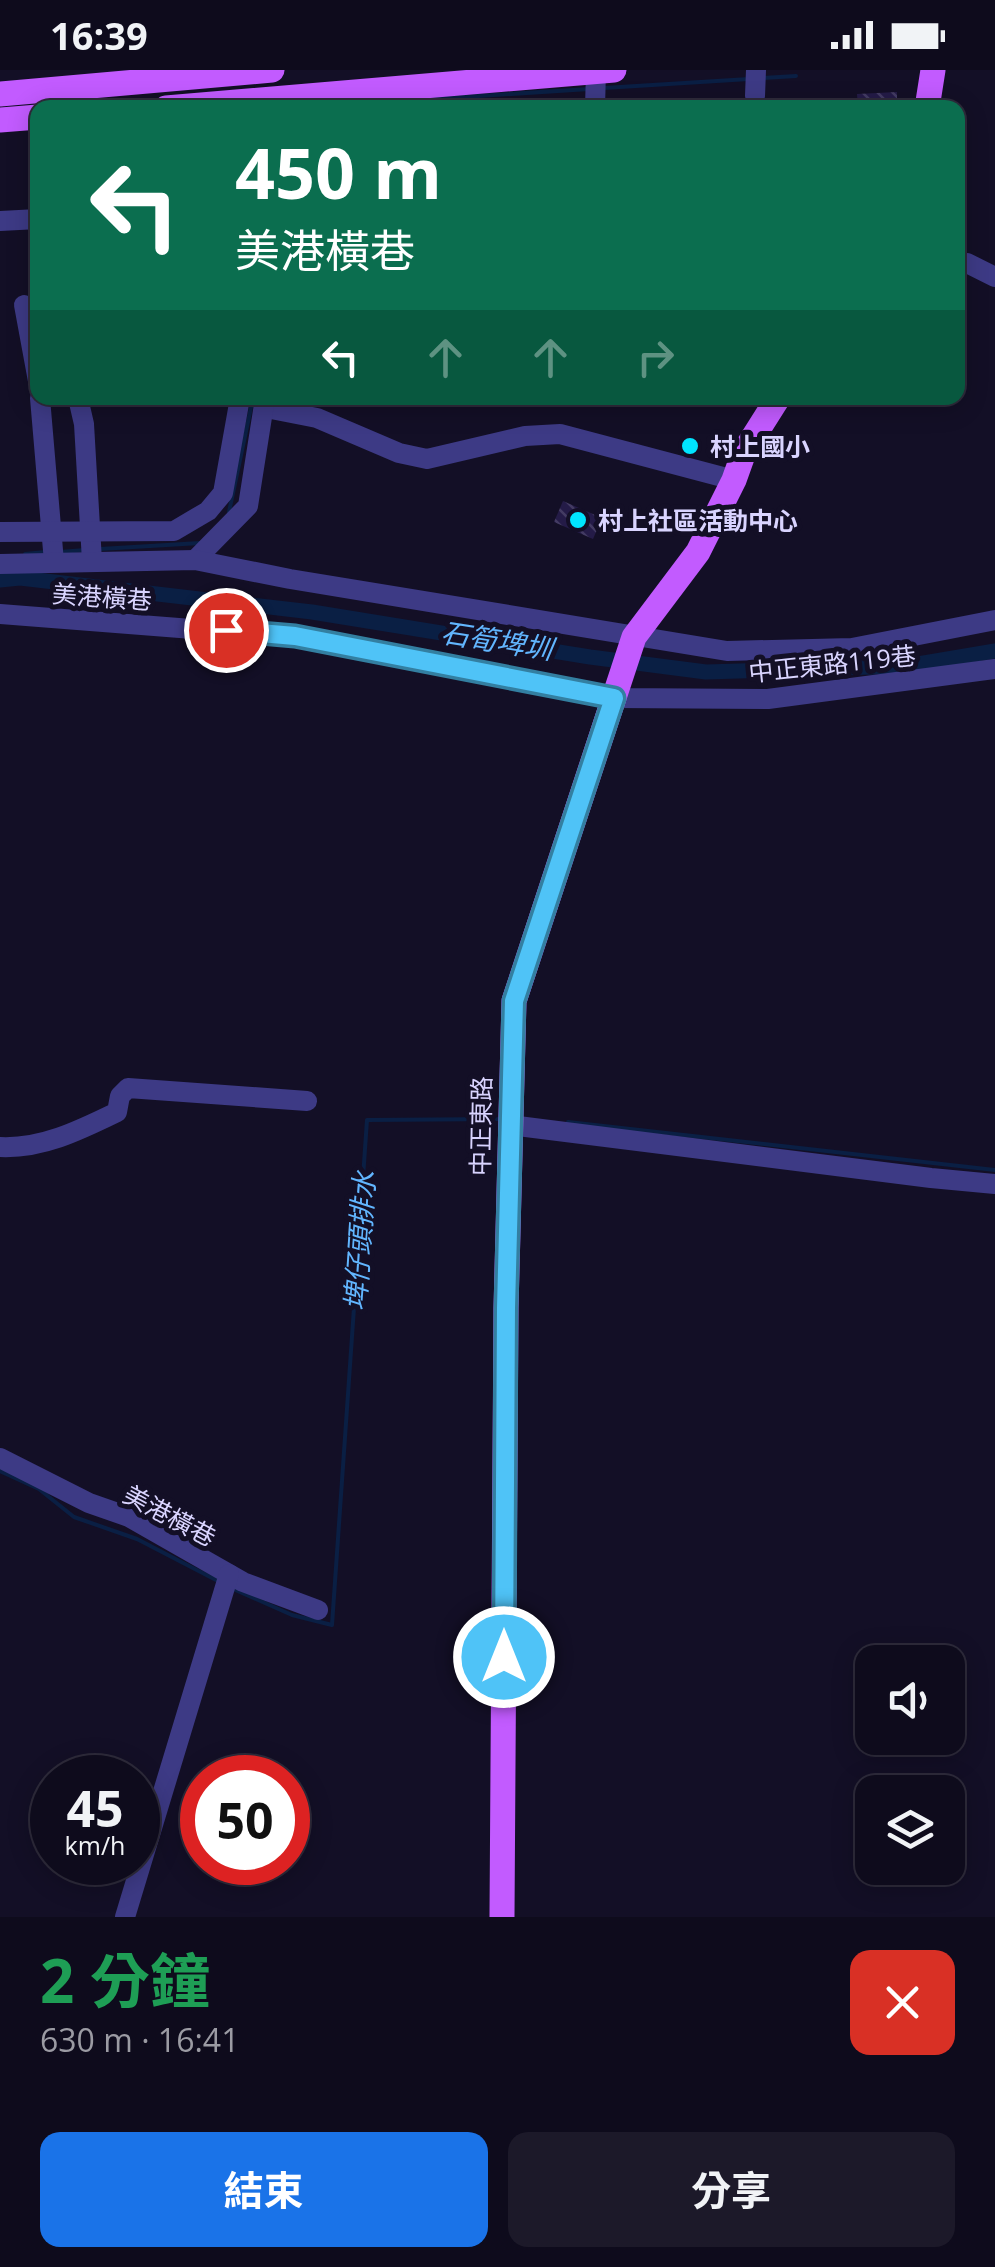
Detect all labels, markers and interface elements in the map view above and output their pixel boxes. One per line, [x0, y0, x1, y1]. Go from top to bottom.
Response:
text: 16:39 [50, 9, 148, 61]
text: 450 m [235, 124, 442, 220]
icon: left [70, 140, 200, 270]
text: 美港橫巷 [235, 219, 415, 280]
icon: left [313, 330, 368, 385]
icon: ahead [418, 330, 473, 385]
icon: ahead [523, 330, 578, 385]
icon: right [628, 330, 683, 385]
place label: 村上國小 [710, 429, 810, 463]
marker: 村上國小 [679, 435, 701, 457]
place label: 村上社區活動中心 [598, 503, 798, 537]
marker: 村上社區活動中心 [567, 509, 589, 531]
street label: 美港橫巷 [51, 576, 153, 616]
pin [184, 588, 269, 673]
icon: arrive [199, 603, 254, 658]
water label: 石筍埤圳 [439, 612, 559, 668]
street label: 中正東路119巷 [747, 637, 917, 689]
street label: 中正東路 [462, 1076, 498, 1176]
water label: 埤仔頭排水 [335, 1168, 383, 1312]
street label: 美港橫巷 [118, 1477, 222, 1553]
position arrow [452, 1605, 556, 1709]
map controls [855, 1645, 965, 1885]
button: sound [855, 1645, 965, 1755]
speed limit sign: 50 [180, 1755, 310, 1885]
text: 45 [66, 1774, 124, 1842]
button: layers [855, 1775, 965, 1885]
text: km/h [65, 1828, 125, 1862]
text: 2 分鐘 [40, 1939, 210, 2021]
button: close [850, 1950, 955, 2055]
text: 630 m · 16:41 [40, 2018, 239, 2061]
button: 結束 [40, 2132, 488, 2247]
button: 分享 [508, 2132, 955, 2247]

